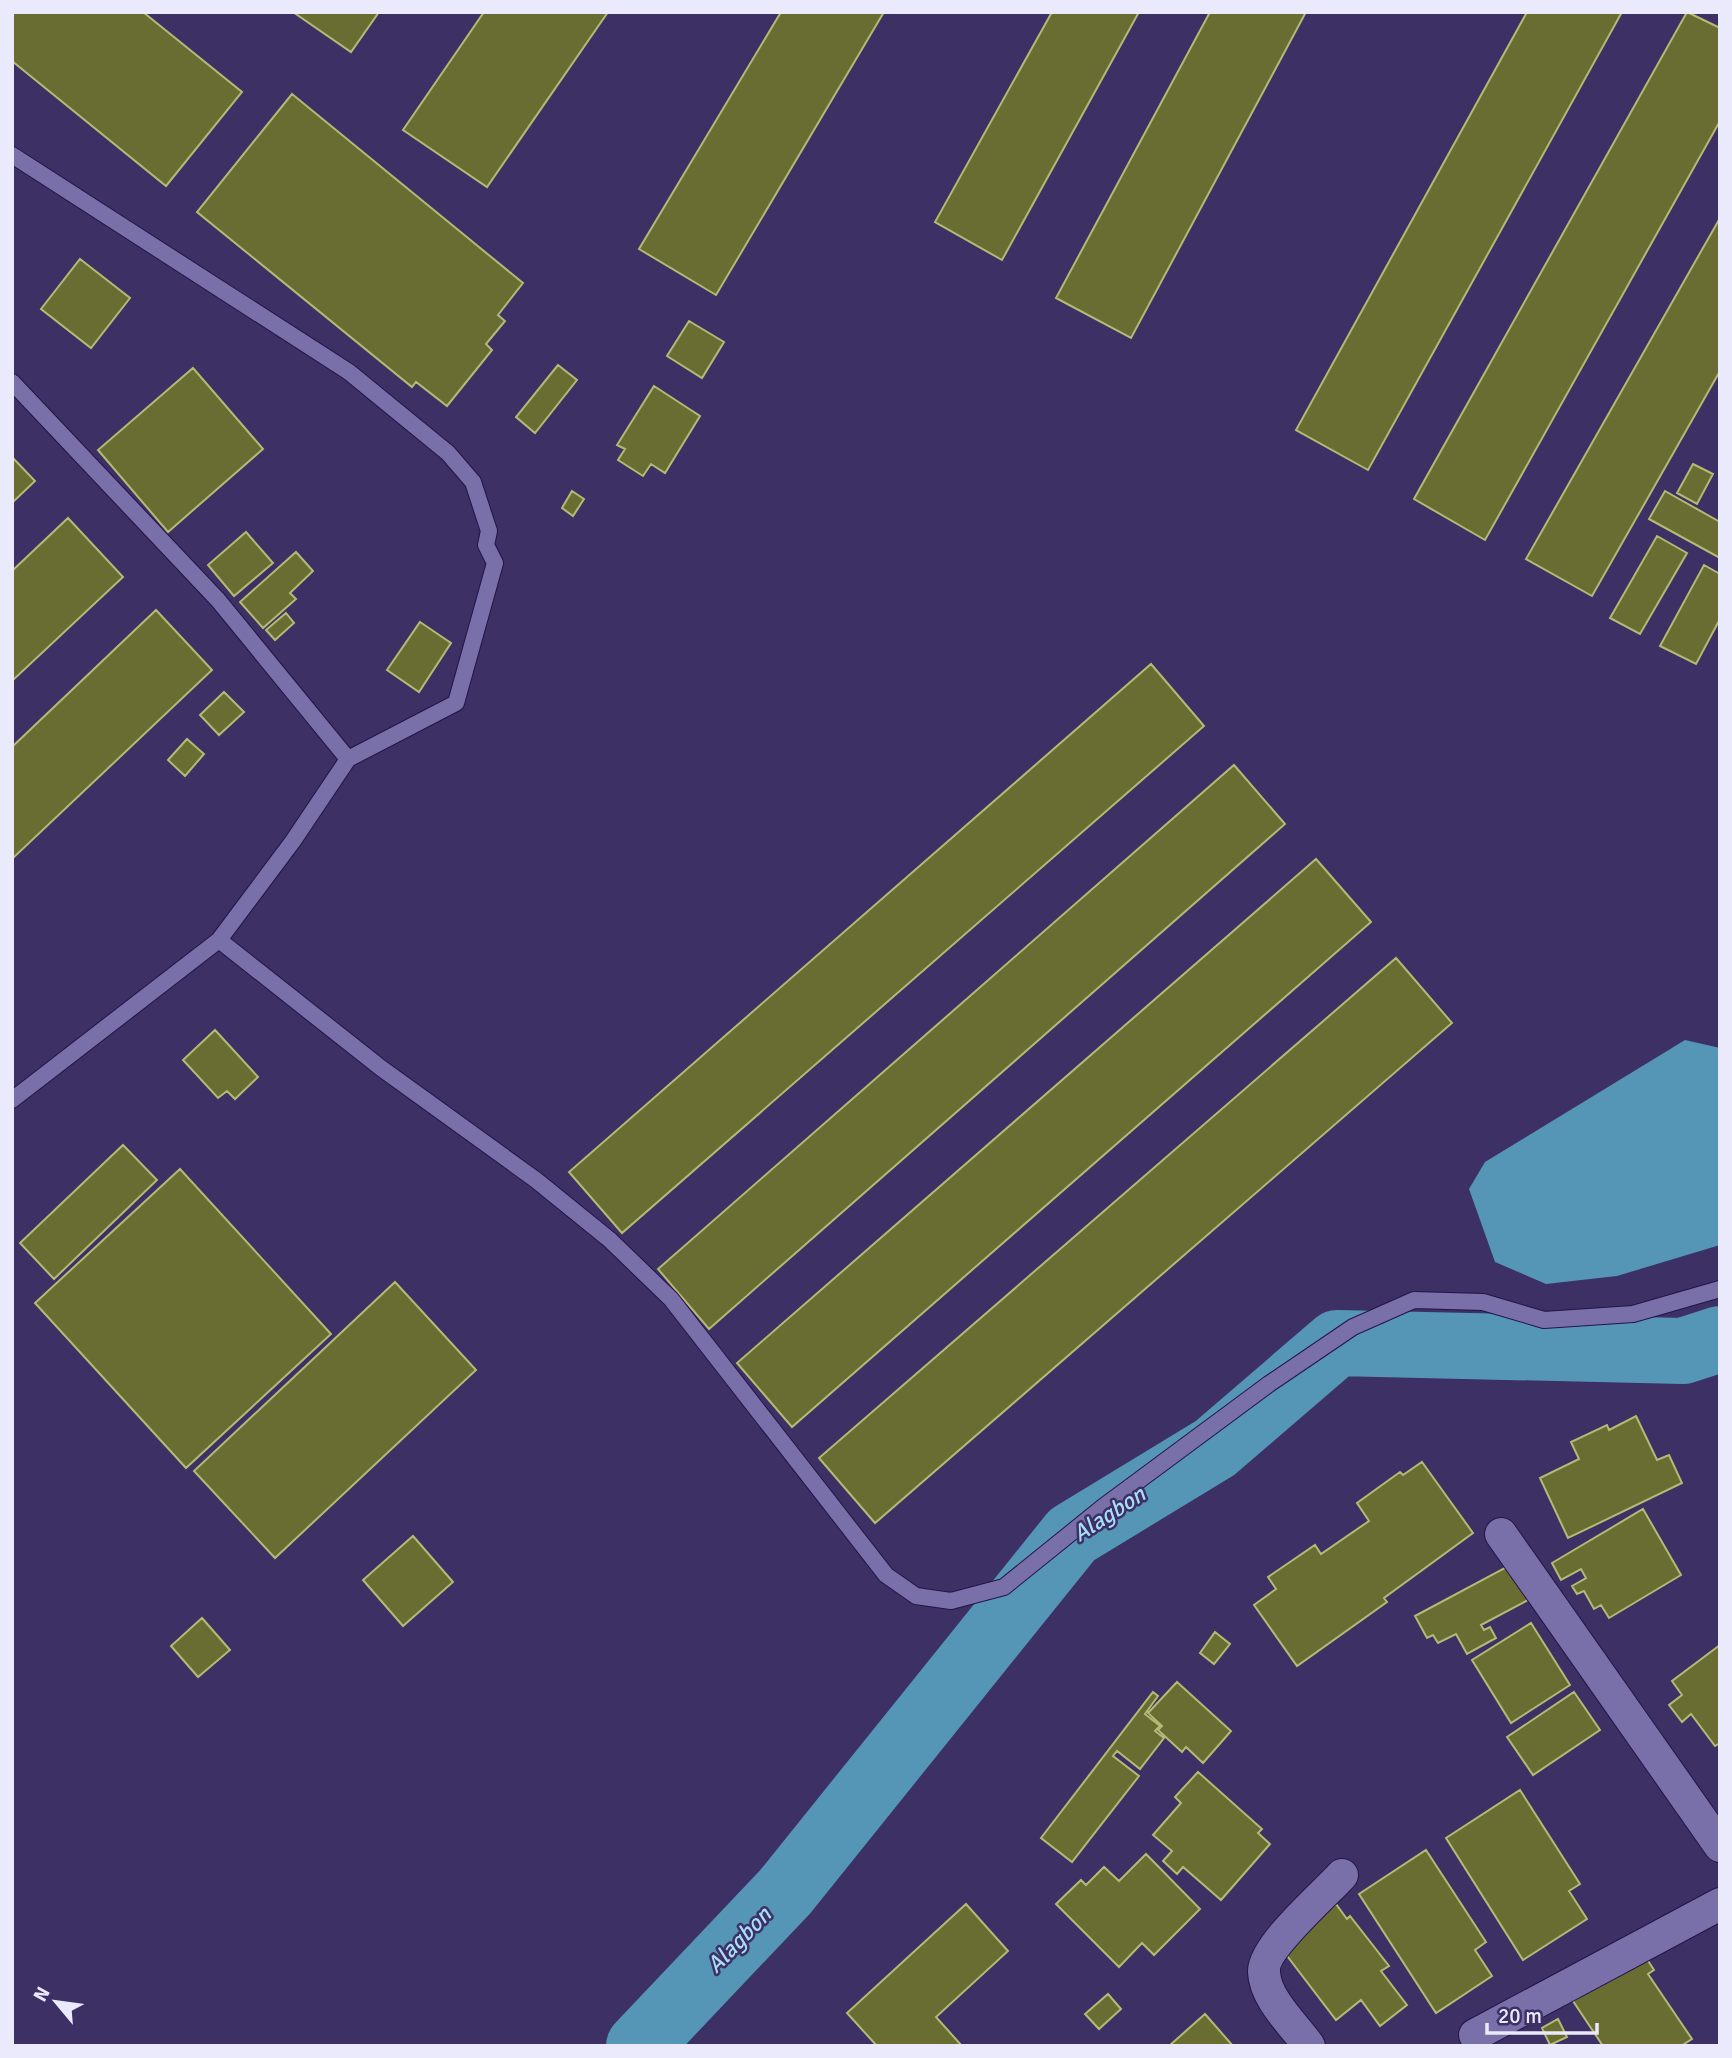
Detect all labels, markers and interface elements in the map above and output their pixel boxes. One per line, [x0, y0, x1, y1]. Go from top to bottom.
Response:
water label: Alagbon [1067, 1479, 1152, 1548]
water label: Alagbon [700, 1900, 779, 1979]
north arrow [21, 1967, 91, 2037]
text: N [28, 1983, 56, 2006]
scale bar [1487, 1992, 1597, 2036]
text: 20 m [1498, 2003, 1542, 2029]

